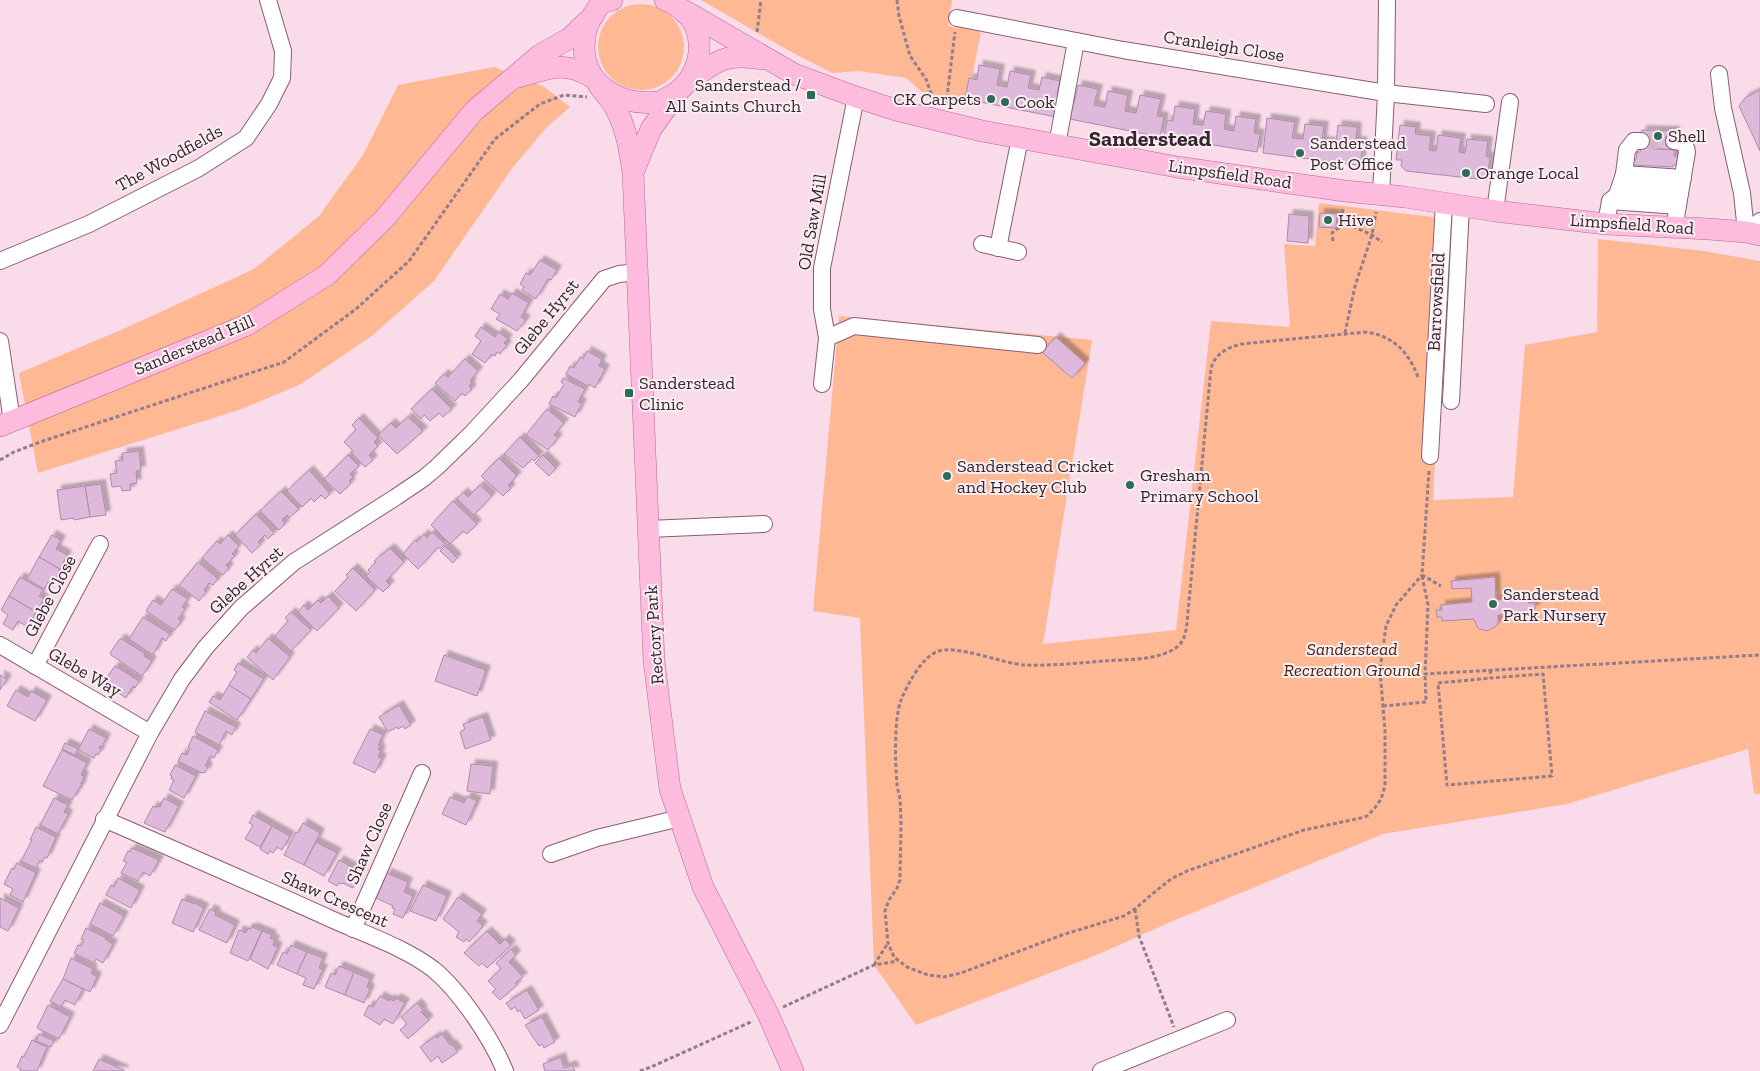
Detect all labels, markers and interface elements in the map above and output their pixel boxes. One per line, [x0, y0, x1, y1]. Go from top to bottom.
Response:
street label: Cranleigh Close [1162, 26, 1286, 66]
place label: Sanderstead / All Saints Church [666, 74, 801, 117]
place label: CK Carpets [893, 88, 981, 110]
marker: Sanderstead / All Saints Church [805, 89, 817, 101]
place label: Cook [1015, 91, 1055, 113]
marker: CK Carpets [985, 93, 997, 105]
marker: Cook [999, 96, 1011, 108]
street label: The Woodfields [112, 120, 226, 196]
district label: Sanderstead [1089, 125, 1212, 152]
place label: Shell [1668, 125, 1706, 147]
marker: Shell [1652, 130, 1664, 142]
place label: Sanderstead Post Office [1310, 132, 1406, 175]
marker: Sanderstead Post Office [1294, 147, 1306, 159]
street label: Limpsfield Road [1167, 154, 1293, 194]
place label: Orange Local [1476, 162, 1579, 184]
marker: Orange Local [1460, 167, 1472, 179]
street label: Old Saw Mill [793, 172, 831, 272]
place label: Hive [1338, 209, 1374, 231]
street label: Limpsfield Road [1569, 209, 1695, 239]
marker: Hive [1322, 214, 1334, 226]
street label: Barrowsfield [1422, 252, 1450, 352]
street label: Glebe Hyrst [508, 274, 584, 360]
street label: Sanderstead Hill [131, 310, 258, 380]
place label: Sanderstead Clinic [639, 372, 735, 415]
marker: Sanderstead Clinic [623, 387, 635, 399]
place label: Sanderstead Cricket and Hockey Club [957, 455, 1114, 498]
place label: Gresham Primary School [1140, 464, 1259, 507]
marker: Sanderstead Cricket and Hockey Club [941, 470, 953, 482]
marker: Gresham Primary School [1124, 479, 1136, 491]
street label: Glebe Hyrst [204, 541, 288, 619]
street label: Glebe Close [19, 551, 81, 641]
place label: Sanderstead Park Nursery [1503, 583, 1607, 626]
street label: Rectory Park [640, 584, 668, 686]
marker: Sanderstead Park Nursery [1487, 598, 1499, 610]
park label: Sanderstead Recreation Ground [1284, 638, 1420, 681]
street label: Glebe Way [45, 642, 126, 702]
street label: Shaw Close [341, 799, 397, 887]
street label: Shaw Crescent [278, 866, 392, 933]

